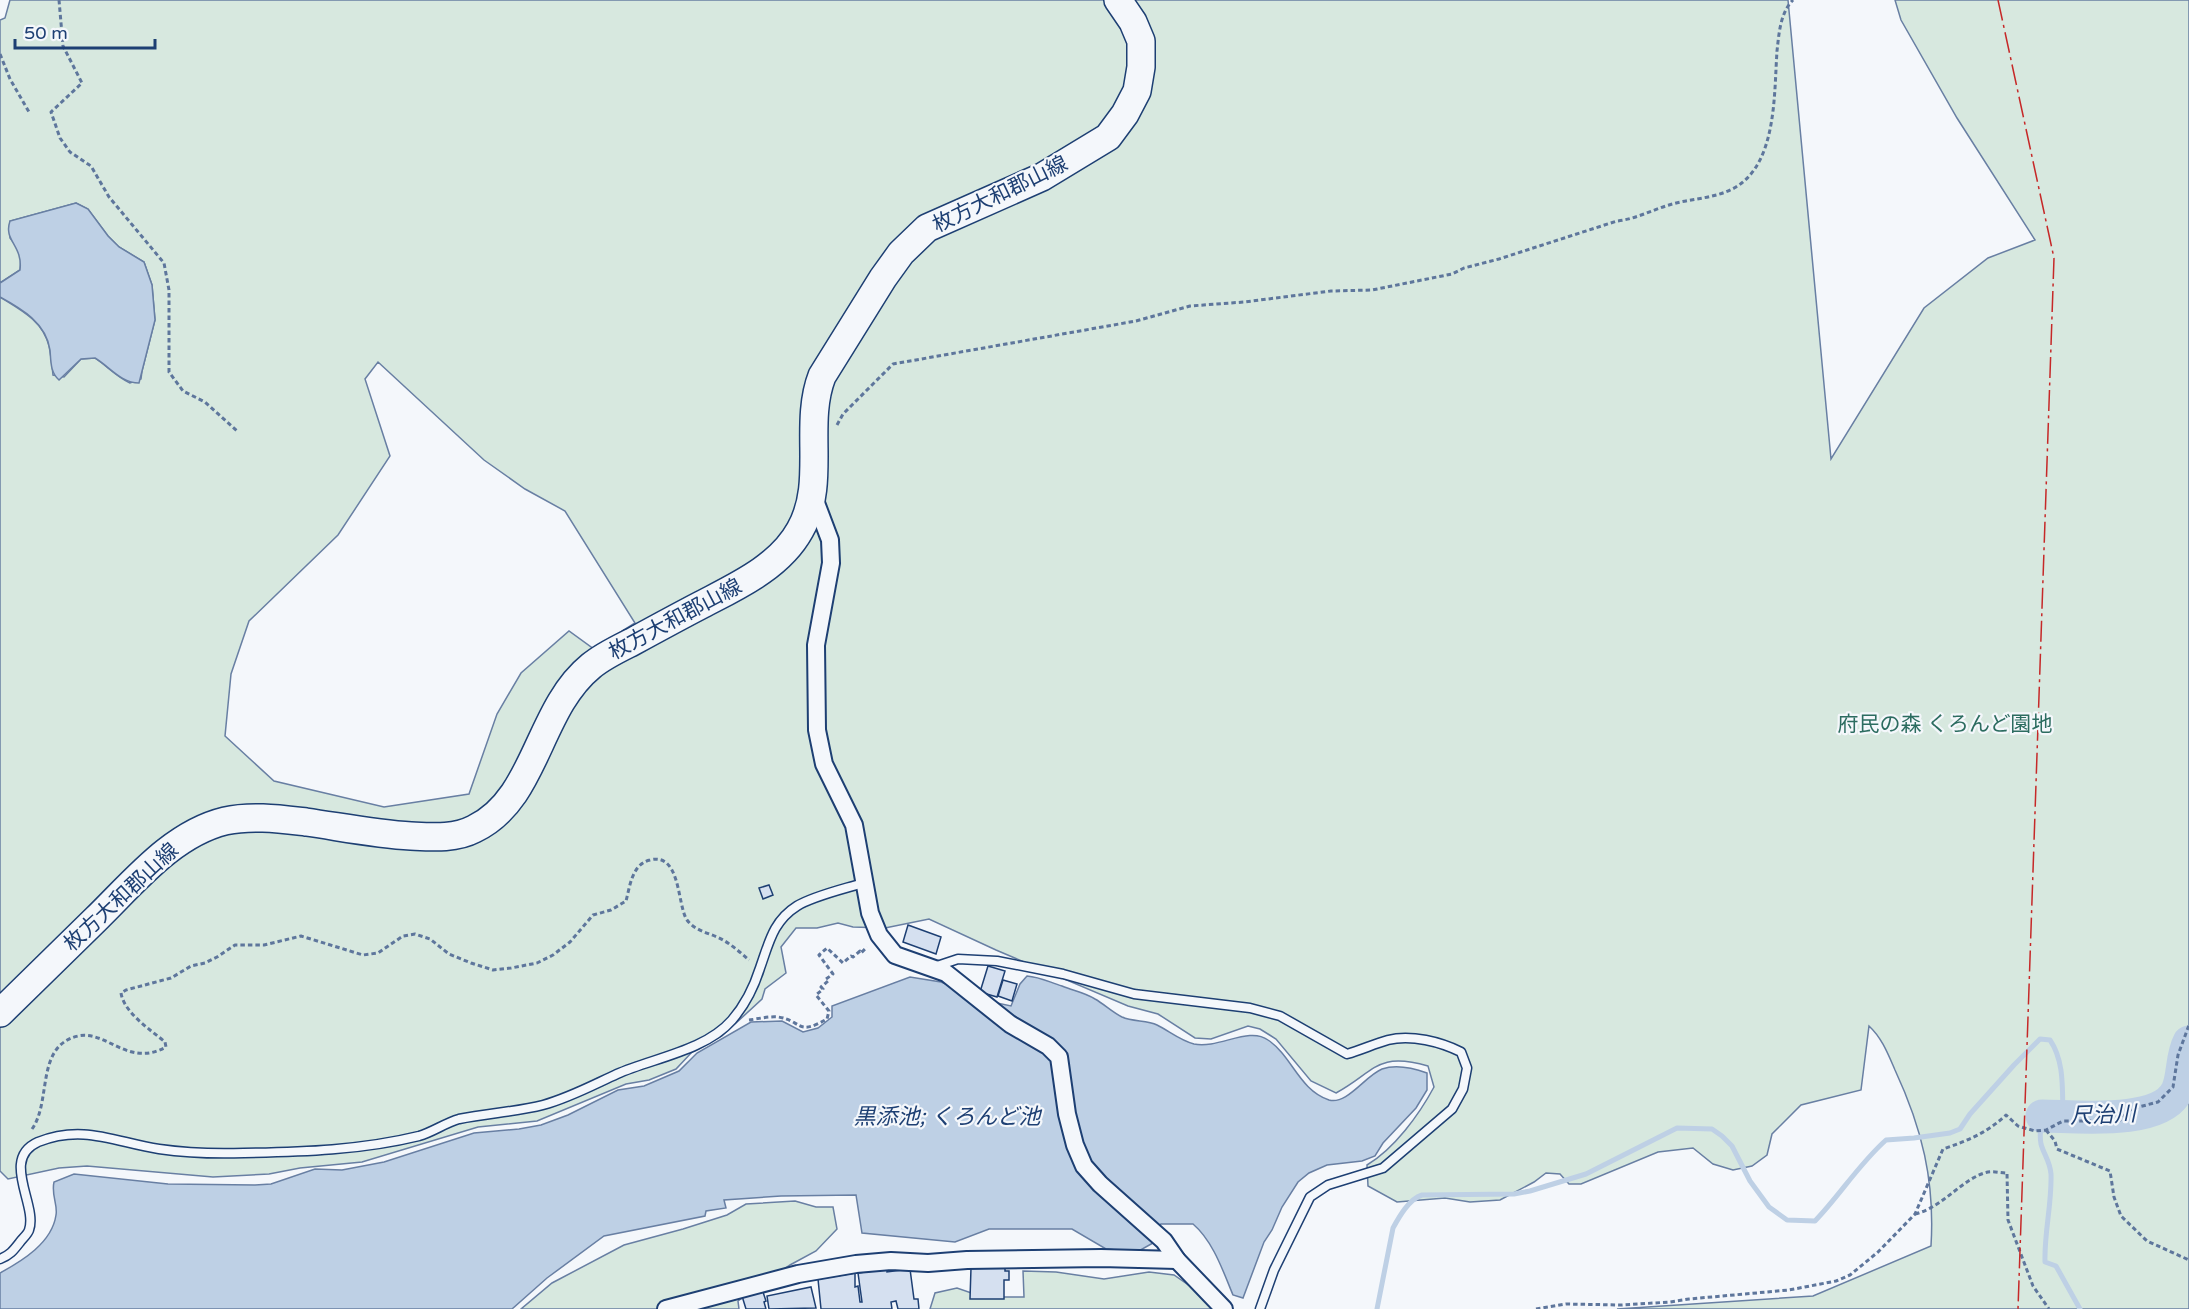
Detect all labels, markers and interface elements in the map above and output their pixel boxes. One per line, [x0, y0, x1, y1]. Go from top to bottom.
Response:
scale bar [15, 12, 154, 50]
text: 50 m [24, 22, 68, 44]
street label: 枚方大和郡山線 [929, 151, 1072, 238]
street label: 枚方大和郡山線 [604, 574, 746, 665]
park label: 府民の森 くろんど園地 [1838, 712, 2052, 737]
street label: 枚方大和郡山線 [59, 838, 184, 957]
water label: 尺治川 [2070, 1101, 2138, 1129]
water label: 黒添池; くろんど池 [854, 1104, 1042, 1130]

